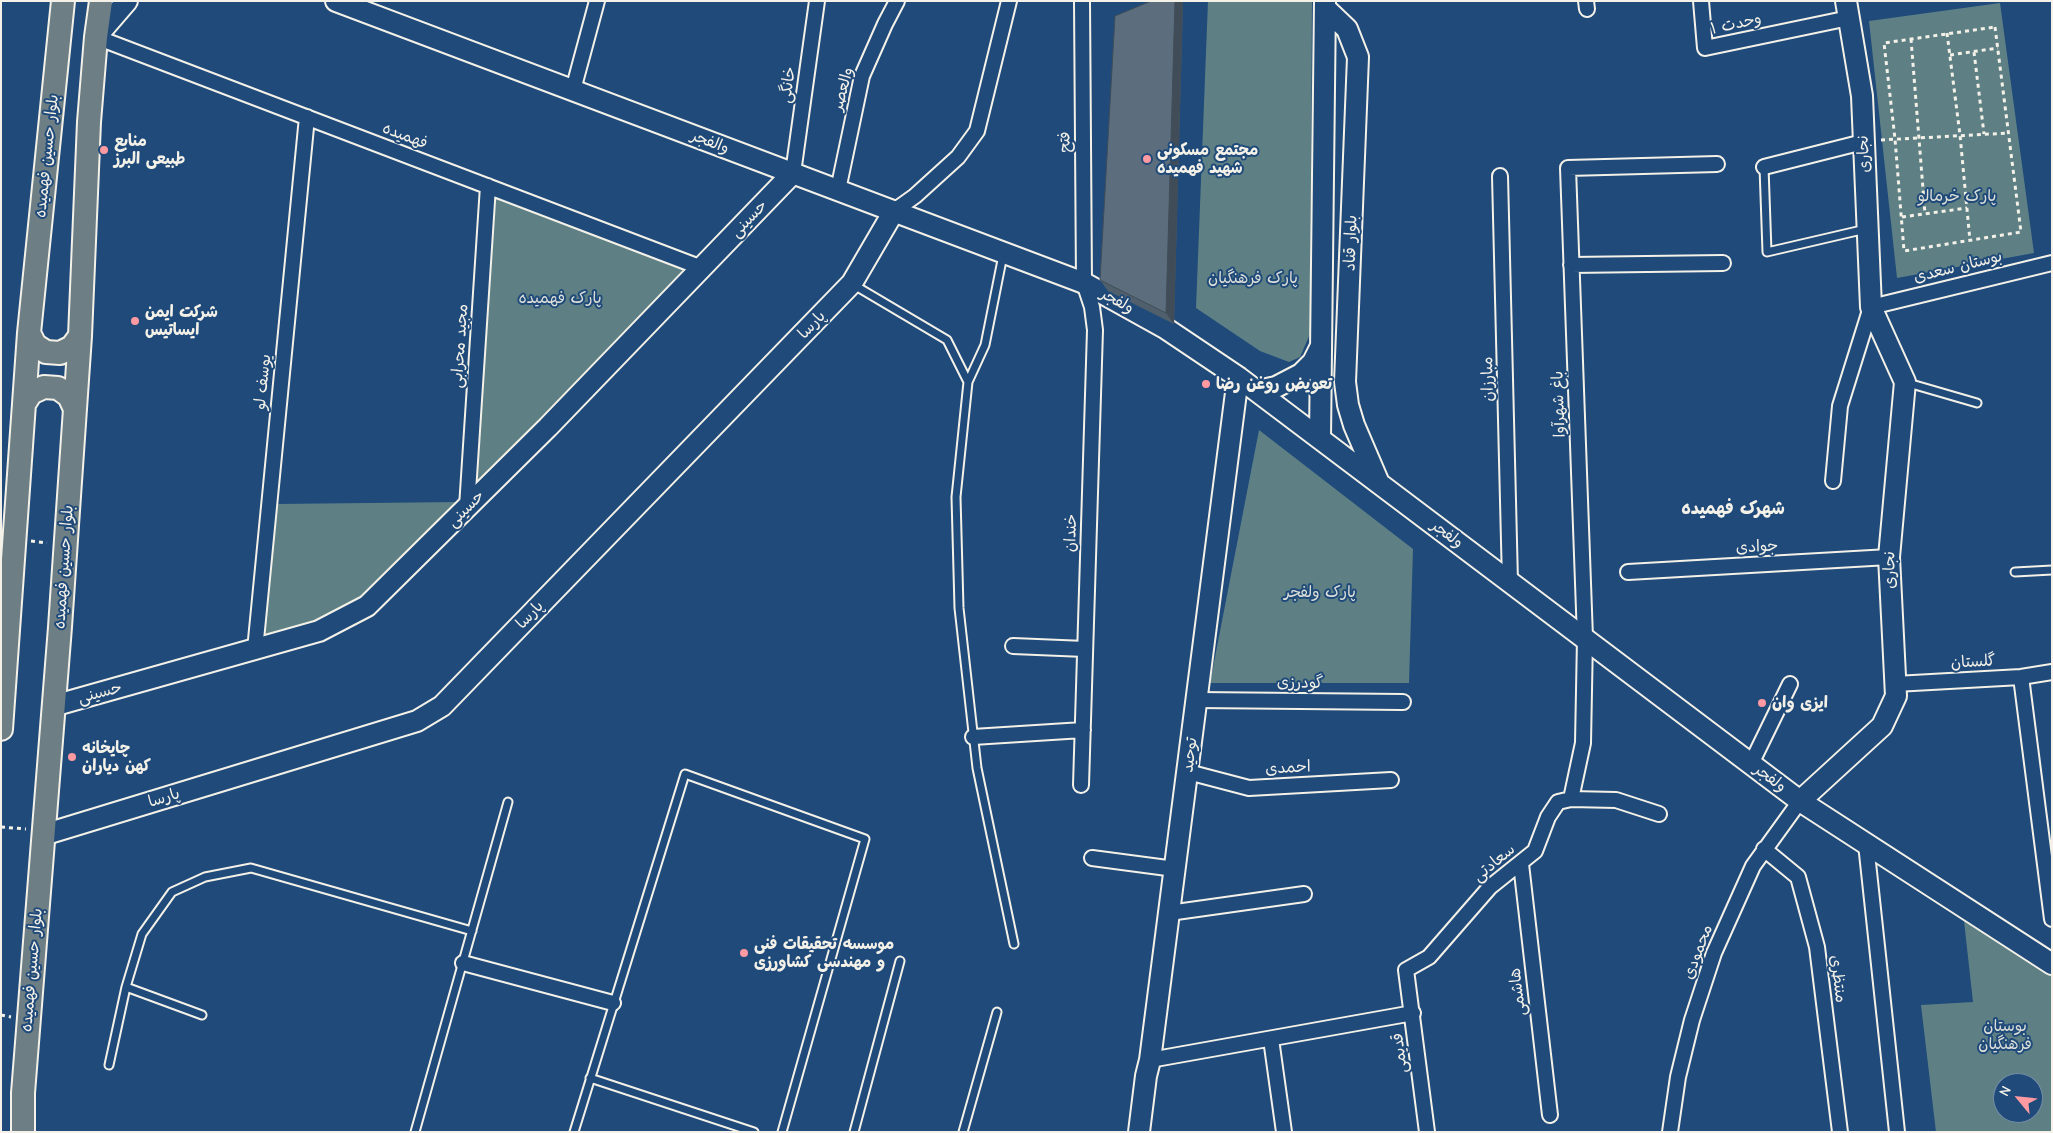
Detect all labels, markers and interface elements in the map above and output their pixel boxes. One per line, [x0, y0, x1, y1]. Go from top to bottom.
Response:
street label: وحدت ۱ [1709, 9, 1763, 39]
street label: خانگی [776, 65, 800, 105]
street label: والعصر [828, 65, 858, 113]
street label: بلوار حسین فهمیده [31, 93, 63, 219]
street label: فهمیده [380, 119, 430, 153]
street label: والفجر [688, 126, 732, 158]
place label: منابع طبیعی البرز [114, 131, 186, 169]
street label: فتح [1055, 131, 1075, 153]
street label: نجاری [1853, 135, 1875, 173]
place label: مجتمع مسکونی شهید فهمیده [1157, 140, 1258, 178]
marker: منابع طبیعی البرز [98, 144, 110, 156]
marker: مجتمع مسکونی شهید فهمیده [1141, 153, 1153, 165]
park label: پارک خرمالو [1918, 186, 1996, 206]
street label: حسینی [727, 196, 771, 242]
street label: بلوار قناد [1340, 215, 1362, 271]
street label: بوستان سعدی [1912, 247, 2004, 287]
park label: پارک فرهنگیان [1208, 268, 1298, 288]
street label: ولفجر [1097, 284, 1137, 318]
park label: پارک فهمیده [518, 288, 602, 308]
place label: شرکت ایمن ایساتیس [145, 302, 218, 340]
street label: مجید محرابی [447, 303, 473, 389]
street label: پارسا [794, 307, 830, 343]
marker: شرکت ایمن ایساتیس [129, 315, 141, 327]
street label: یوسف لو [251, 353, 275, 411]
street label: مبارزان [1478, 356, 1498, 402]
street label: باغ شهرآوا [1548, 370, 1570, 438]
place label: تعویض روغن رضا [1216, 374, 1332, 394]
marker: تعویض روغن رضا [1200, 378, 1212, 390]
street label: حسینی [443, 486, 489, 532]
district label: شهرک فهمیده [1681, 498, 1785, 520]
street label: بلوار حسین فهمیده [50, 504, 78, 630]
street label: خندان [1061, 514, 1081, 552]
street label: ولفجر [1427, 516, 1467, 552]
street label: جوادی [1735, 536, 1779, 558]
street label: نجاری [1880, 551, 1900, 589]
park label: پارک ولفجر [1284, 582, 1356, 602]
street label: پارسا [512, 597, 548, 633]
street label: گلستان [1950, 651, 1996, 673]
street label: گودرزی [1277, 673, 1323, 693]
street label: حسینی [76, 678, 124, 708]
place label: ایزی وان [1772, 693, 1828, 713]
marker: ایزی وان [1756, 697, 1768, 709]
street label: توحید [1178, 736, 1202, 774]
place label: چایخانه کهن دیاران [82, 738, 151, 776]
marker: چایخانه کهن دیاران [66, 751, 78, 763]
street label: احمدی [1265, 757, 1311, 779]
street label: ولفجر [1750, 760, 1790, 796]
street label: پارسا [146, 784, 182, 812]
street label: سعادتی [1469, 840, 1519, 886]
street label: بلوار حسین فهمیده [17, 907, 47, 1033]
street label: محمودی [1679, 922, 1717, 982]
place label: موسسه تحقیقات فنی و مهندسی کشاورزی [754, 934, 894, 972]
marker: موسسه تحقیقات فنی و مهندسی کشاورزی [738, 947, 750, 959]
street label: منتظری [1826, 954, 1850, 1004]
street label: هاشمی [1506, 967, 1530, 1017]
park label: بوستان فرهنگیان [1978, 1016, 2032, 1054]
street label: قدیمی [1388, 1032, 1412, 1074]
north arrow [1993, 1073, 2043, 1123]
text: N [1996, 1083, 2015, 1099]

